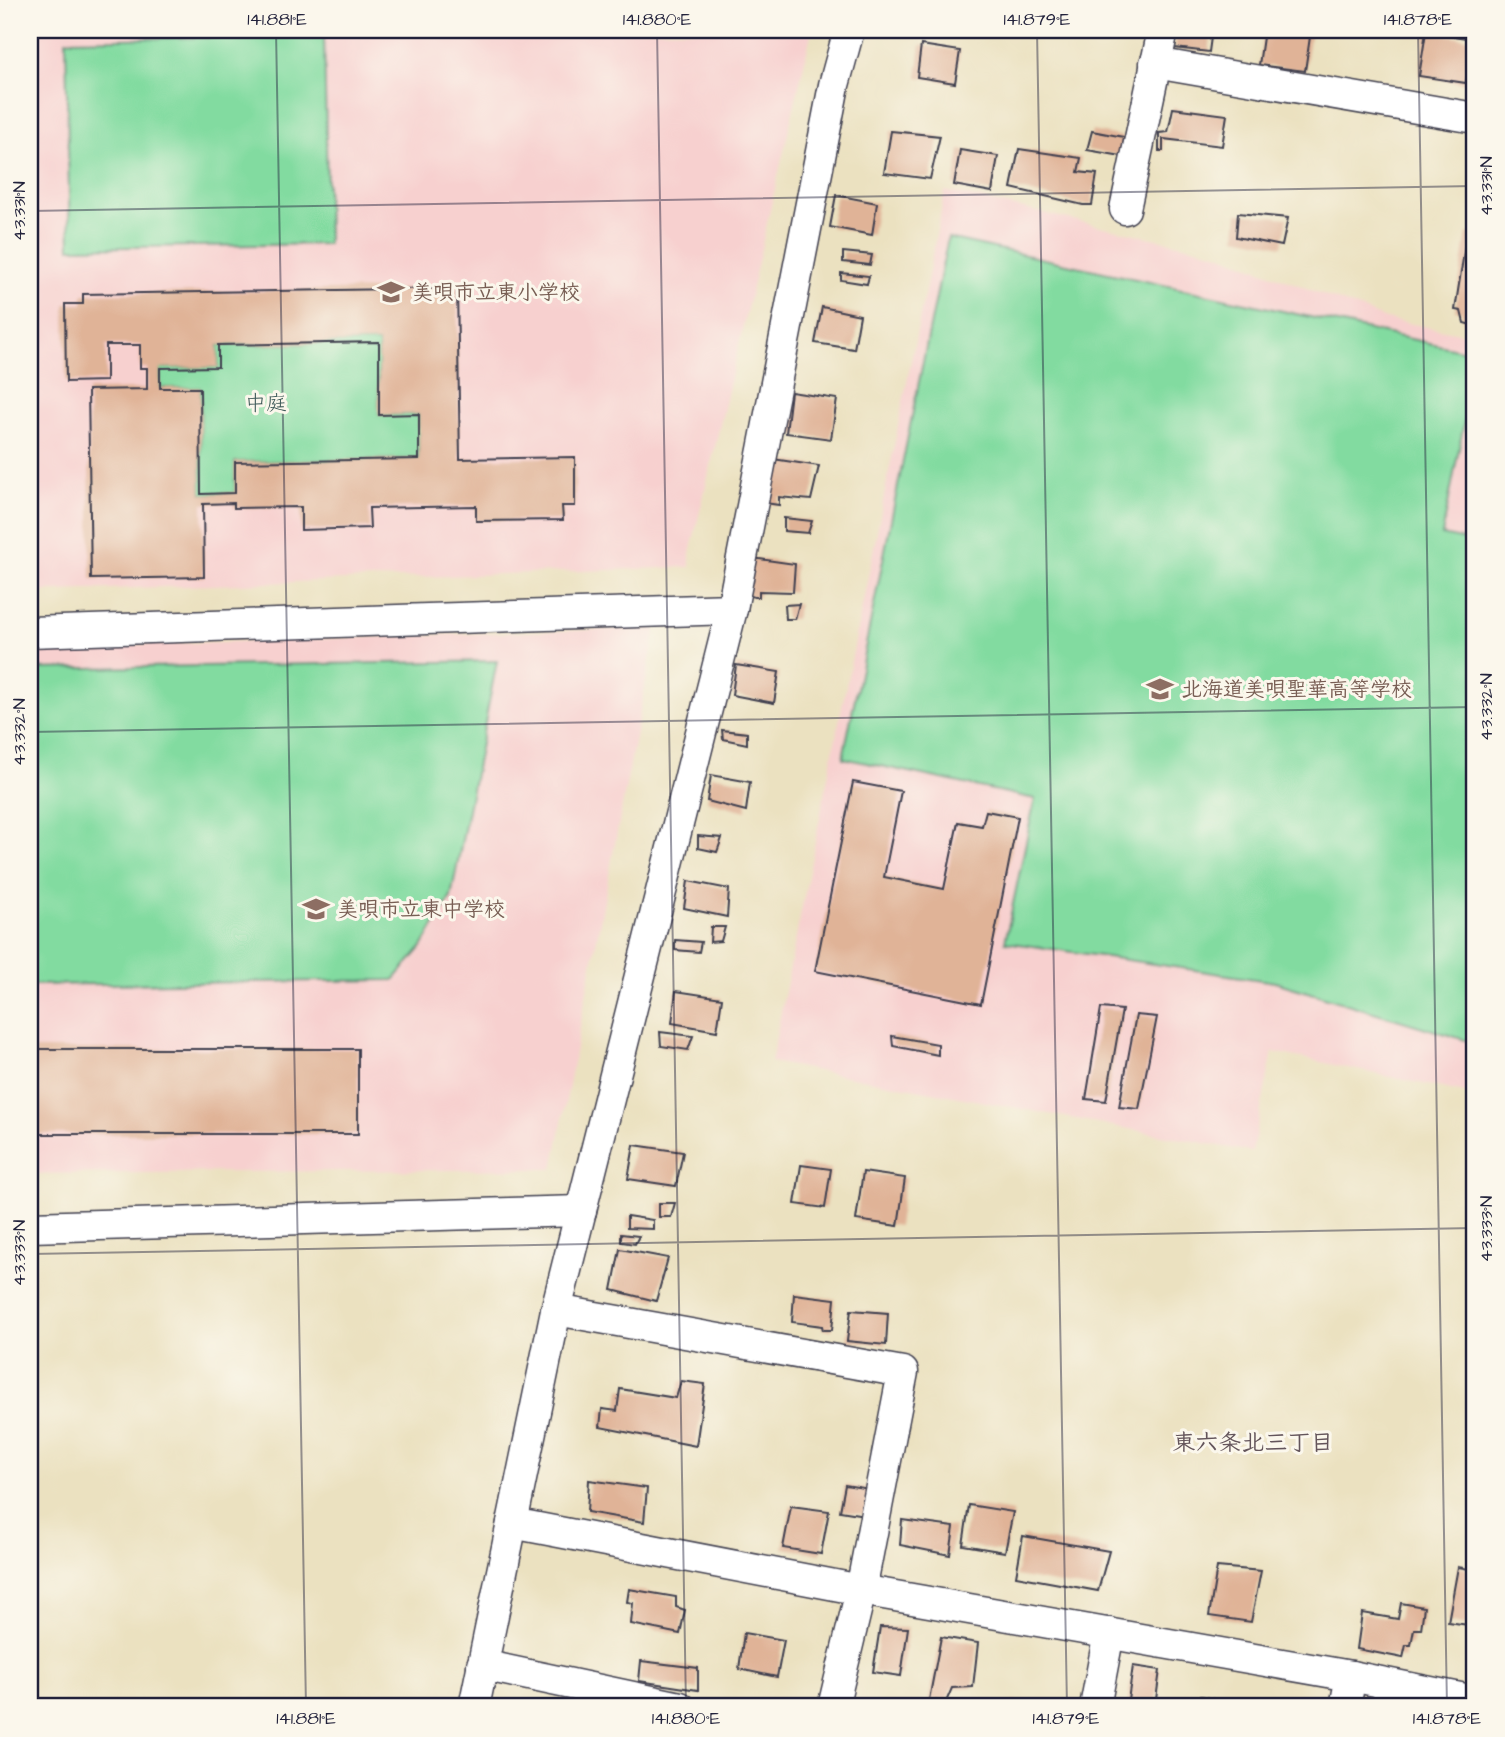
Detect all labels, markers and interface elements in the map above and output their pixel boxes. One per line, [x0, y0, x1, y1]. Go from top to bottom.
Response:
text: 141.881°E [247, 7, 307, 32]
text: 141.880°E [623, 7, 692, 32]
text: 141.879°E [1004, 7, 1071, 32]
text: 141.878°E [1384, 7, 1453, 32]
text: 43.331°N [1474, 156, 1499, 216]
text: 43.331°N [7, 181, 32, 241]
school or university icon: 美唄市立東小学校 [376, 277, 406, 307]
place label: 美唄市立東小学校 [412, 278, 580, 307]
park label: 中庭 [245, 389, 287, 418]
text: 43.332°N [1474, 673, 1499, 741]
school or university icon: 北海道美唄聖華高等学校 [1145, 674, 1175, 704]
place label: 北海道美唄聖華高等学校 [1181, 675, 1412, 704]
text: 43.332°N [7, 698, 32, 766]
school or university icon: 美唄市立東中学校 [301, 894, 331, 924]
place label: 美唄市立東中学校 [337, 895, 505, 924]
text: 43.333°N [1474, 1196, 1499, 1262]
text: 43.333°N [7, 1220, 32, 1286]
district label: 東六条北三丁目 [1173, 1427, 1334, 1459]
text: 141.881°E [276, 1706, 336, 1731]
text: 141.880°E [652, 1706, 721, 1731]
text: 141.879°E [1033, 1706, 1100, 1731]
text: 141.878°E [1413, 1706, 1482, 1731]

